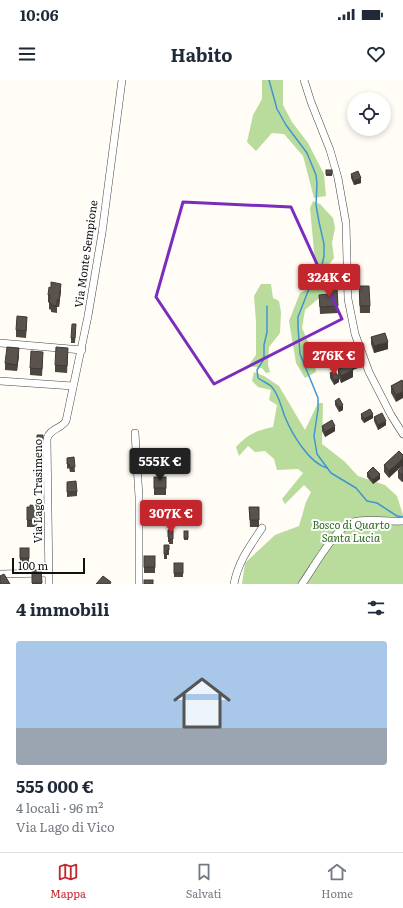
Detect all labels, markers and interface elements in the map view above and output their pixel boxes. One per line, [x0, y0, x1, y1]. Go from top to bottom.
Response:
text: 10:06 [20, 3, 58, 26]
text: Habito [171, 41, 232, 68]
icon: menu [16, 43, 38, 65]
icon: heart [365, 43, 387, 65]
map controls [347, 92, 391, 136]
button: locate [347, 92, 391, 136]
street label: Via Monte Sempione [70, 199, 101, 309]
pin: 324K € [296, 264, 362, 298]
text: 324K € [307, 267, 351, 286]
pin: 276K € [301, 342, 367, 376]
text: 276K € [312, 345, 356, 364]
street label: Via Lago Trasimeno [29, 439, 45, 543]
pin: 555K € [127, 448, 193, 482]
text: 555K € [138, 451, 182, 470]
pin: 307K € [138, 500, 204, 534]
text: 307K € [149, 503, 193, 522]
park label: Bosco di Quarto Santa Lucia [312, 516, 390, 545]
scale bar [12, 556, 85, 575]
text: 100 m [18, 557, 48, 573]
text: 4 immobili [16, 596, 109, 621]
icon: filters [365, 597, 387, 619]
icon: home [166, 667, 238, 739]
text: 555 000 € [16, 773, 94, 798]
text: 4 locali · 96 m² [16, 798, 103, 817]
text: Via Lago di Vico [16, 817, 115, 836]
tab: Mappa [50, 861, 86, 901]
tab: Salvati [186, 861, 222, 901]
tab: Home [321, 861, 353, 901]

